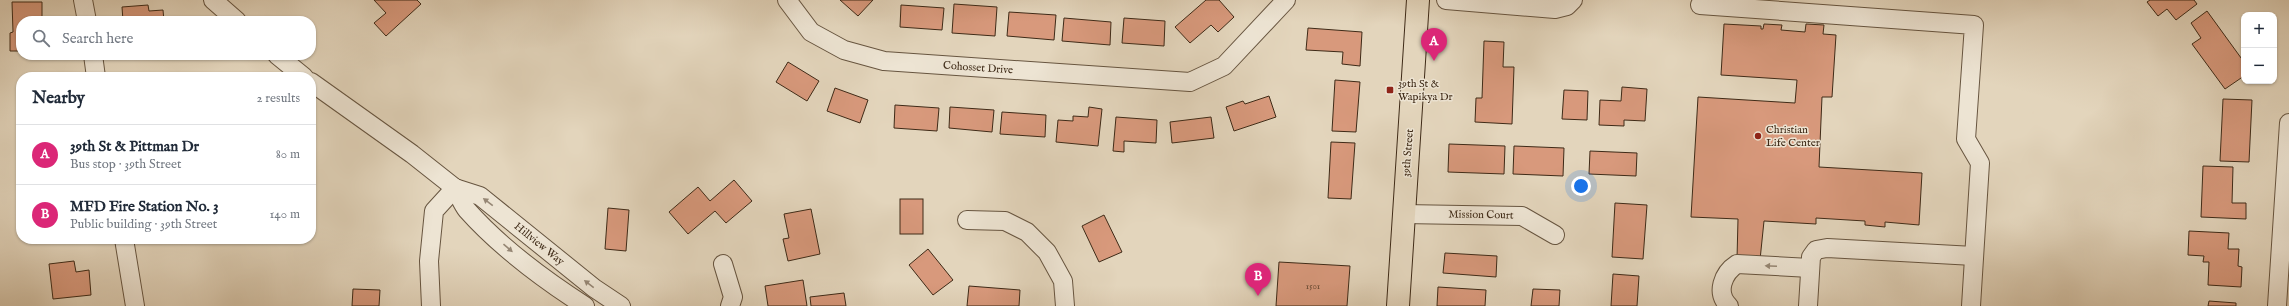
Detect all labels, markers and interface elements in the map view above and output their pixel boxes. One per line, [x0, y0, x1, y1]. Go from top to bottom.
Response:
map controls [2241, 12, 2277, 84]
button: + [2241, 12, 2277, 48]
search box [16, 16, 316, 60]
icon: search [30, 27, 52, 49]
pin: A [1421, 28, 1447, 61]
text: Search here [62, 29, 133, 48]
button: − [2241, 48, 2277, 84]
street label: Cohosset Drive [943, 59, 1013, 77]
place label: 39th St & Wapikya Dr [1398, 77, 1453, 104]
marker: 39th St & Wapikya Dr [1385, 85, 1395, 95]
text: Nearby [32, 88, 85, 109]
text: 2 results [256, 90, 300, 107]
place label: Christian Life Center [1766, 123, 1820, 150]
street label: 39th Street [1399, 128, 1417, 178]
marker: Christian Life Center [1753, 131, 1763, 141]
text: 39th St & Pittman Dr [70, 137, 199, 156]
text: A [41, 146, 49, 163]
text: 80 m [276, 146, 300, 163]
text: Bus stop · 39th Street [70, 156, 181, 173]
your location [1571, 176, 1591, 196]
text: MFD Fire Station No. 3 [70, 197, 219, 216]
one-way arrow [482, 198, 493, 206]
text: B [41, 206, 49, 223]
text: 140 m [270, 206, 300, 223]
street label: Mission Court [1448, 207, 1514, 223]
text: Public building · 39th Street [70, 216, 217, 233]
street label: Hillview Way [511, 219, 567, 269]
one-way arrow [503, 244, 514, 253]
one-way arrow [1765, 262, 1777, 269]
pin: B [1245, 263, 1271, 296]
one-way arrow [583, 279, 594, 288]
house number: 1501 [1306, 281, 1320, 292]

